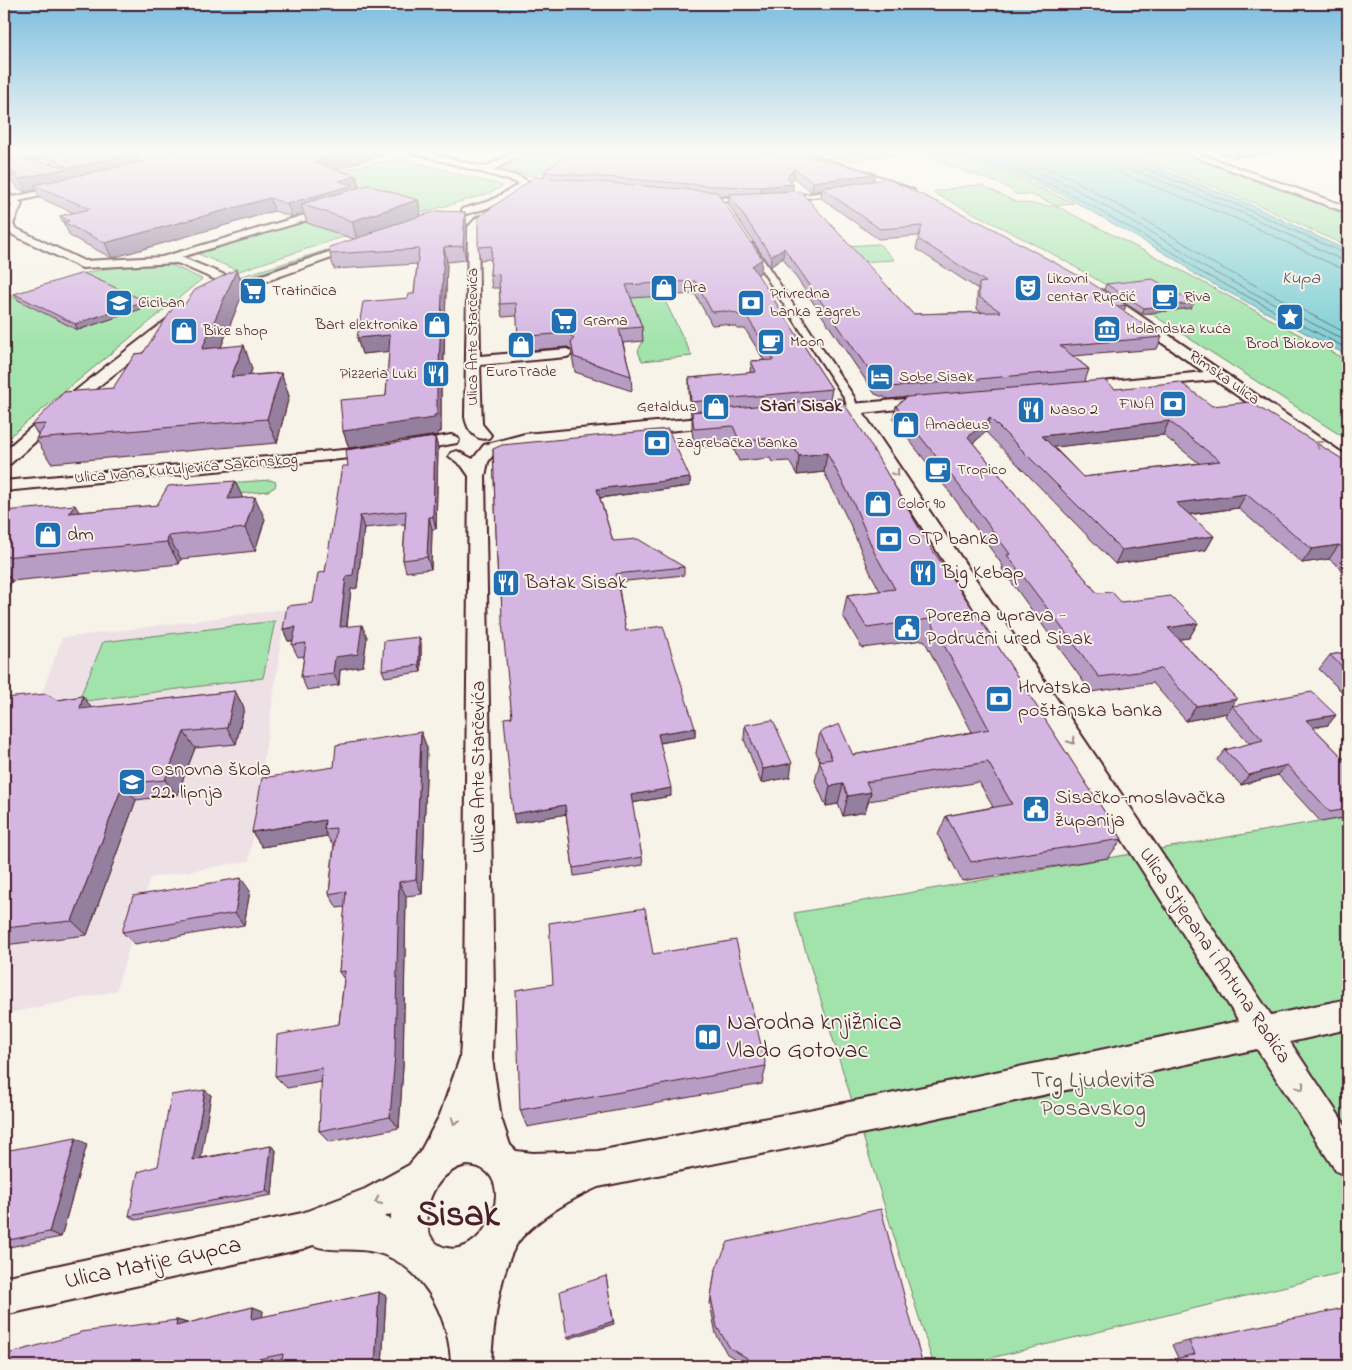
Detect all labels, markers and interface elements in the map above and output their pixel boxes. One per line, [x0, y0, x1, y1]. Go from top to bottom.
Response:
water label: Kupa [1282, 266, 1321, 292]
place label: Likovni centar Rupčić [1047, 267, 1137, 309]
street label: Ulica Ante Starčevića [461, 268, 485, 406]
shop icon: Ara [649, 273, 679, 303]
theatre icon: Likovni centar Rupčić [1013, 273, 1043, 303]
supermarket icon: Tratinčica [238, 276, 268, 306]
place label: Ara [683, 276, 706, 300]
place label: Tratinčica [272, 279, 337, 303]
place label: Privredna banka Zagreb [770, 282, 861, 324]
cafe icon: Riva [1150, 282, 1180, 312]
place label: Riva [1184, 285, 1211, 309]
school or university icon: Ciciban [104, 288, 134, 318]
bank icon: Privredna banka Zagreb [736, 288, 766, 318]
place label: Ciciban [138, 291, 185, 315]
place icon: Brod Biokovo [1275, 302, 1305, 332]
supermarket icon: Grama [549, 306, 579, 336]
place label: Grama [583, 309, 628, 333]
shop icon: Bart elektronika [422, 310, 452, 340]
place label: Bart elektronika [314, 313, 418, 337]
museum icon: Holandska kuća [1092, 314, 1122, 344]
shop icon: Bike shop [169, 316, 199, 346]
place label: Holandska kuća [1126, 317, 1231, 341]
place label: Bike shop [202, 319, 268, 343]
cafe icon: Moon [756, 327, 786, 357]
shop icon: EuroTrade [506, 330, 536, 360]
place label: Moon [790, 330, 824, 354]
place label: Brod Biokovo [1245, 332, 1334, 356]
street label: Rimska ulica [1183, 345, 1265, 411]
restaurant icon: Pizzeria Luki [421, 359, 451, 389]
place label: EuroTrade [485, 360, 557, 384]
place label: Pizzeria Luki [340, 362, 417, 386]
hotel icon: Sobe Sisak [865, 362, 895, 392]
place label: Sobe Sisak [899, 365, 975, 389]
bank icon: FINA [1158, 389, 1188, 419]
shop icon: Getaldus [701, 392, 731, 422]
place label: FINA [1118, 392, 1154, 416]
district label: Stari Sisak [760, 394, 843, 420]
place label: Getaldus [637, 395, 697, 419]
restaurant icon: Naso 2 [1016, 395, 1046, 425]
place label: Naso 2 [1050, 398, 1098, 422]
shop icon: Amadeus [891, 410, 921, 440]
place label: Amadeus [925, 413, 989, 437]
bank icon: Zagrebačka banka [642, 428, 672, 458]
place label: Zagrebačka banka [676, 431, 798, 455]
one-way arrow [1315, 440, 1324, 450]
street label: Ulica Ivana Kukuljevića Sakcinskog [73, 447, 299, 491]
cafe icon: Tropico [923, 455, 953, 485]
place label: Tropico [957, 458, 1006, 482]
one-way arrow [890, 468, 899, 477]
shop icon: Color 90 [863, 489, 893, 519]
place label: Color 90 [897, 492, 945, 516]
shop icon: dm [33, 520, 63, 550]
place label: dm [67, 521, 94, 550]
bank icon: OTP banka [874, 524, 904, 554]
place label: OTP banka [908, 525, 999, 554]
restaurant icon: Big Kebap [908, 558, 938, 588]
place label: Big Kebap [941, 559, 1024, 589]
restaurant icon: Batak Sisak [491, 568, 521, 598]
place label: Batak Sisak [524, 569, 627, 598]
place label: Porezna uprava - Područni ured Sisak [926, 602, 1092, 654]
public building icon: Porezna uprava - Područni ured Sisak [892, 613, 922, 643]
place label: Hrvatska poštanska banka [1018, 674, 1162, 726]
street label: Ulica Ante Starčevića [465, 681, 494, 853]
bank icon: Hrvatska poštanska banka [984, 684, 1014, 714]
one-way arrow [1066, 735, 1075, 744]
place label: Osnovna škola 22. lipnja [151, 756, 271, 808]
school or university icon: Osnovna škola 22. lipnja [117, 767, 147, 797]
place label: Sisačko-moslavačka županija [1055, 784, 1225, 836]
public building icon: Sisačko-moslavačka županija [1021, 794, 1051, 824]
street label: Ulica Stjepana i Antuna Radića [1131, 842, 1297, 1070]
place label: Narodna knjižnica Vlado Gotovac [726, 1006, 902, 1069]
library icon: Narodna knjižnica Vlado Gotovac [693, 1022, 723, 1052]
park label: Trg Ljudevita Posavskog [1031, 1064, 1155, 1127]
one-way arrow [1295, 1081, 1304, 1091]
one-way arrow [451, 1116, 462, 1125]
district label: Sisak [416, 1190, 501, 1243]
one-way arrow [374, 1195, 383, 1206]
street label: Ulica Matije Gupca [61, 1228, 245, 1300]

